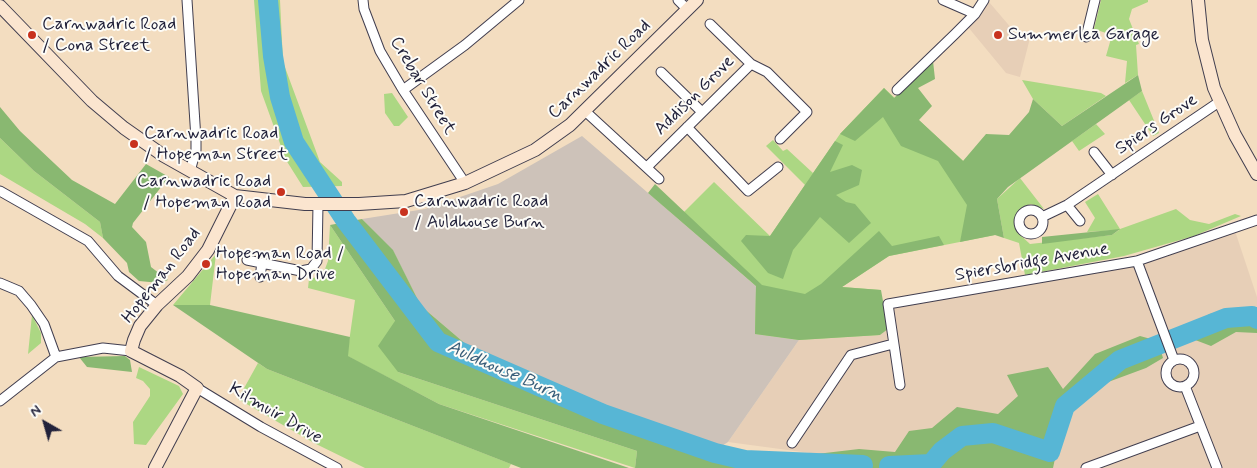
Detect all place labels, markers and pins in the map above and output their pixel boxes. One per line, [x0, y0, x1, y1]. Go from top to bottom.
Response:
place label: Carnwadric Road / Cona Street [42, 14, 176, 56]
place label: Summerlea Garage [1008, 24, 1159, 46]
marker: Carnwadric Road / Cona Street [26, 29, 38, 41]
marker: Summerlea Garage [992, 29, 1004, 41]
place label: Carnwadric Road / Hopeman Street [144, 123, 288, 166]
marker: Carnwadric Road / Hopeman Street [128, 138, 140, 150]
place label: Carnwadric Road / Hopeman Road [137, 171, 271, 213]
marker: Carnwadric Road / Hopeman Road [275, 186, 287, 198]
place label: Carnwadric Road / Auldhouse Burn [414, 191, 548, 233]
marker: Carnwadric Road / Auldhouse Burn [398, 206, 410, 218]
place label: Hopeman Road / Hopeman Drive [216, 243, 344, 286]
marker: Hopeman Road / Hopeman Drive [200, 258, 212, 270]

